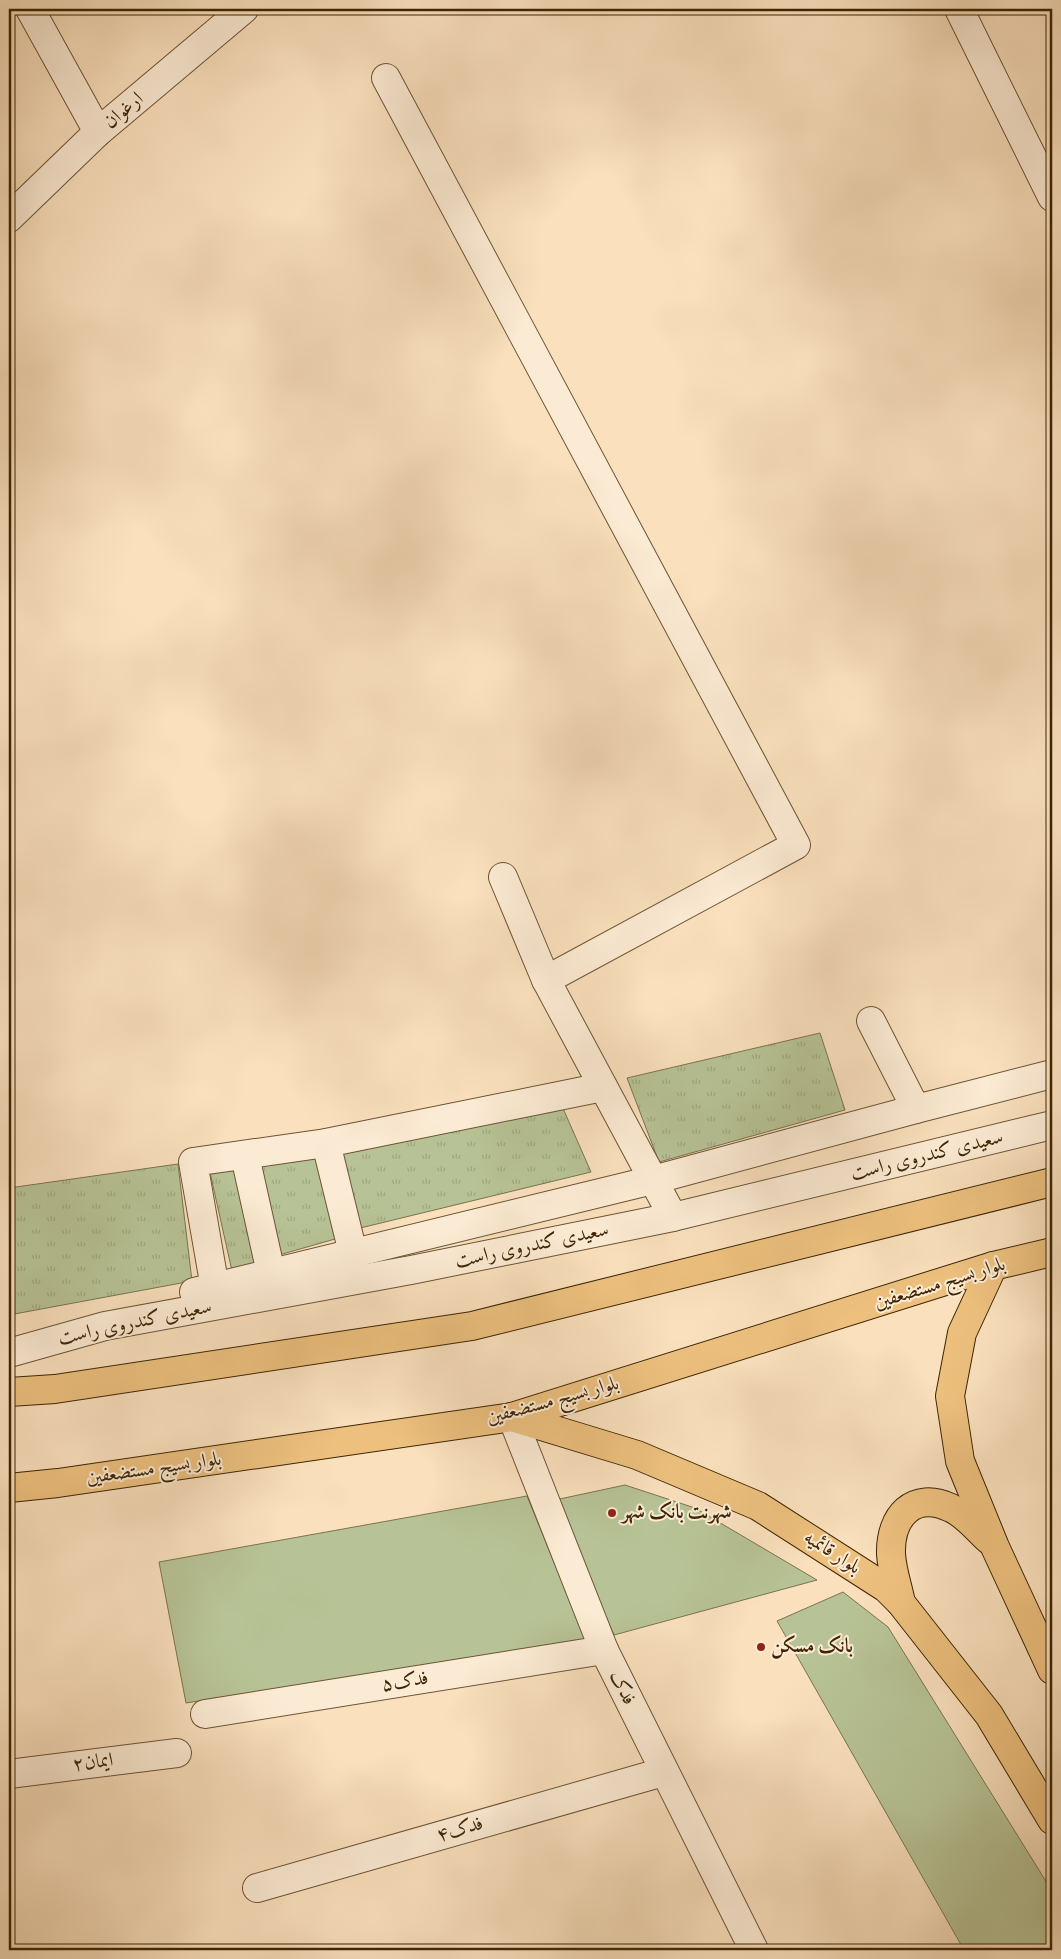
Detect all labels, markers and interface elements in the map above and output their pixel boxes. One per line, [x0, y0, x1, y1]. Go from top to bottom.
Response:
street label: ارغوان [98, 86, 150, 136]
street label: سعیدی کندروی راست [848, 1124, 1006, 1188]
street label: سعیدی کندروی راست [453, 1216, 611, 1276]
street label: بلوار بسیج مستضعفین [871, 1251, 1010, 1319]
street label: سعیدی کندروی راست [56, 1293, 214, 1353]
street label: بلوار بسیج مستضعفین [484, 1370, 623, 1434]
street label: بلوار بسیج مستضعفین [85, 1446, 224, 1494]
place label: شهرنت بانک شهر [620, 1499, 732, 1527]
marker: شهرنت بانک شهر [606, 1507, 618, 1519]
street label: بلوار قائمیه [798, 1524, 866, 1582]
place label: بانک مسکن [771, 1633, 853, 1661]
marker: بانک مسکن [755, 1641, 767, 1653]
street label: فدک۵ [380, 1664, 430, 1700]
street label: فدک [602, 1666, 642, 1710]
street label: ایمان۲ [71, 1747, 115, 1779]
street label: فدک۴ [433, 1810, 487, 1850]

